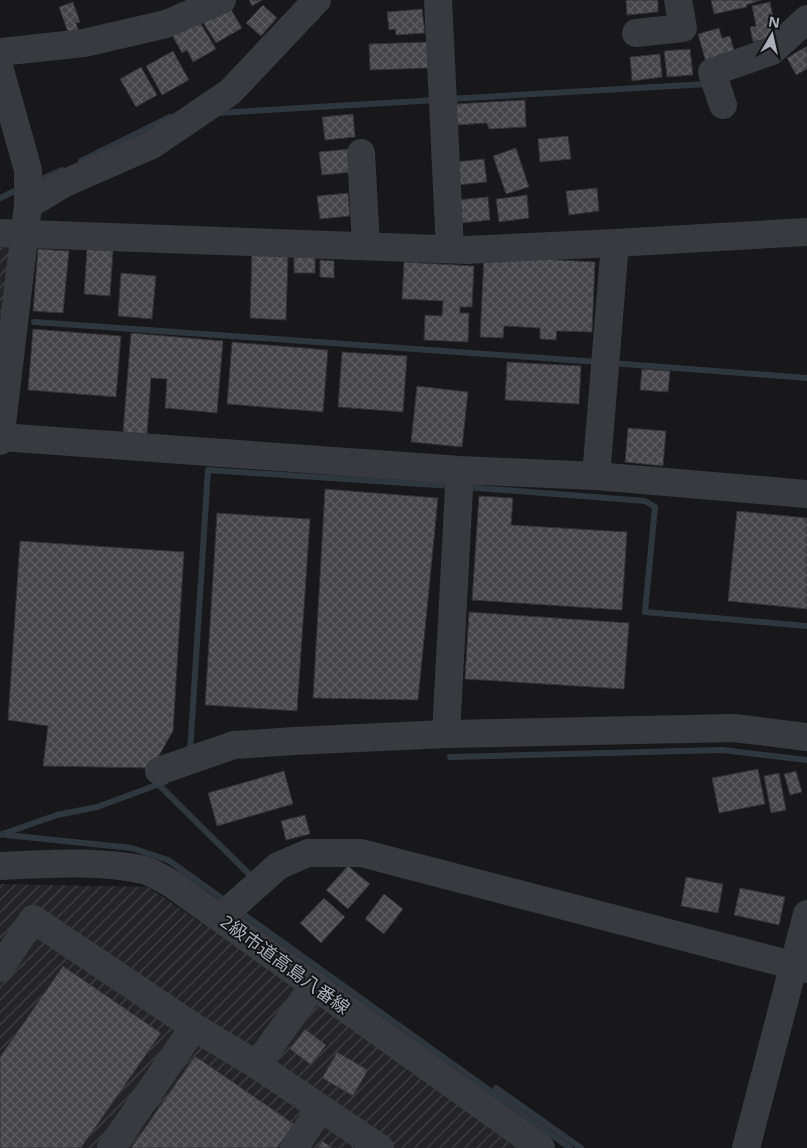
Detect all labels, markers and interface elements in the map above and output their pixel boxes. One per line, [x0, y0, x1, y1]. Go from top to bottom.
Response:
north arrow [747, 10, 797, 60]
text: N [767, 11, 781, 32]
street label: 2級市道高島八番線 [216, 909, 355, 1019]

